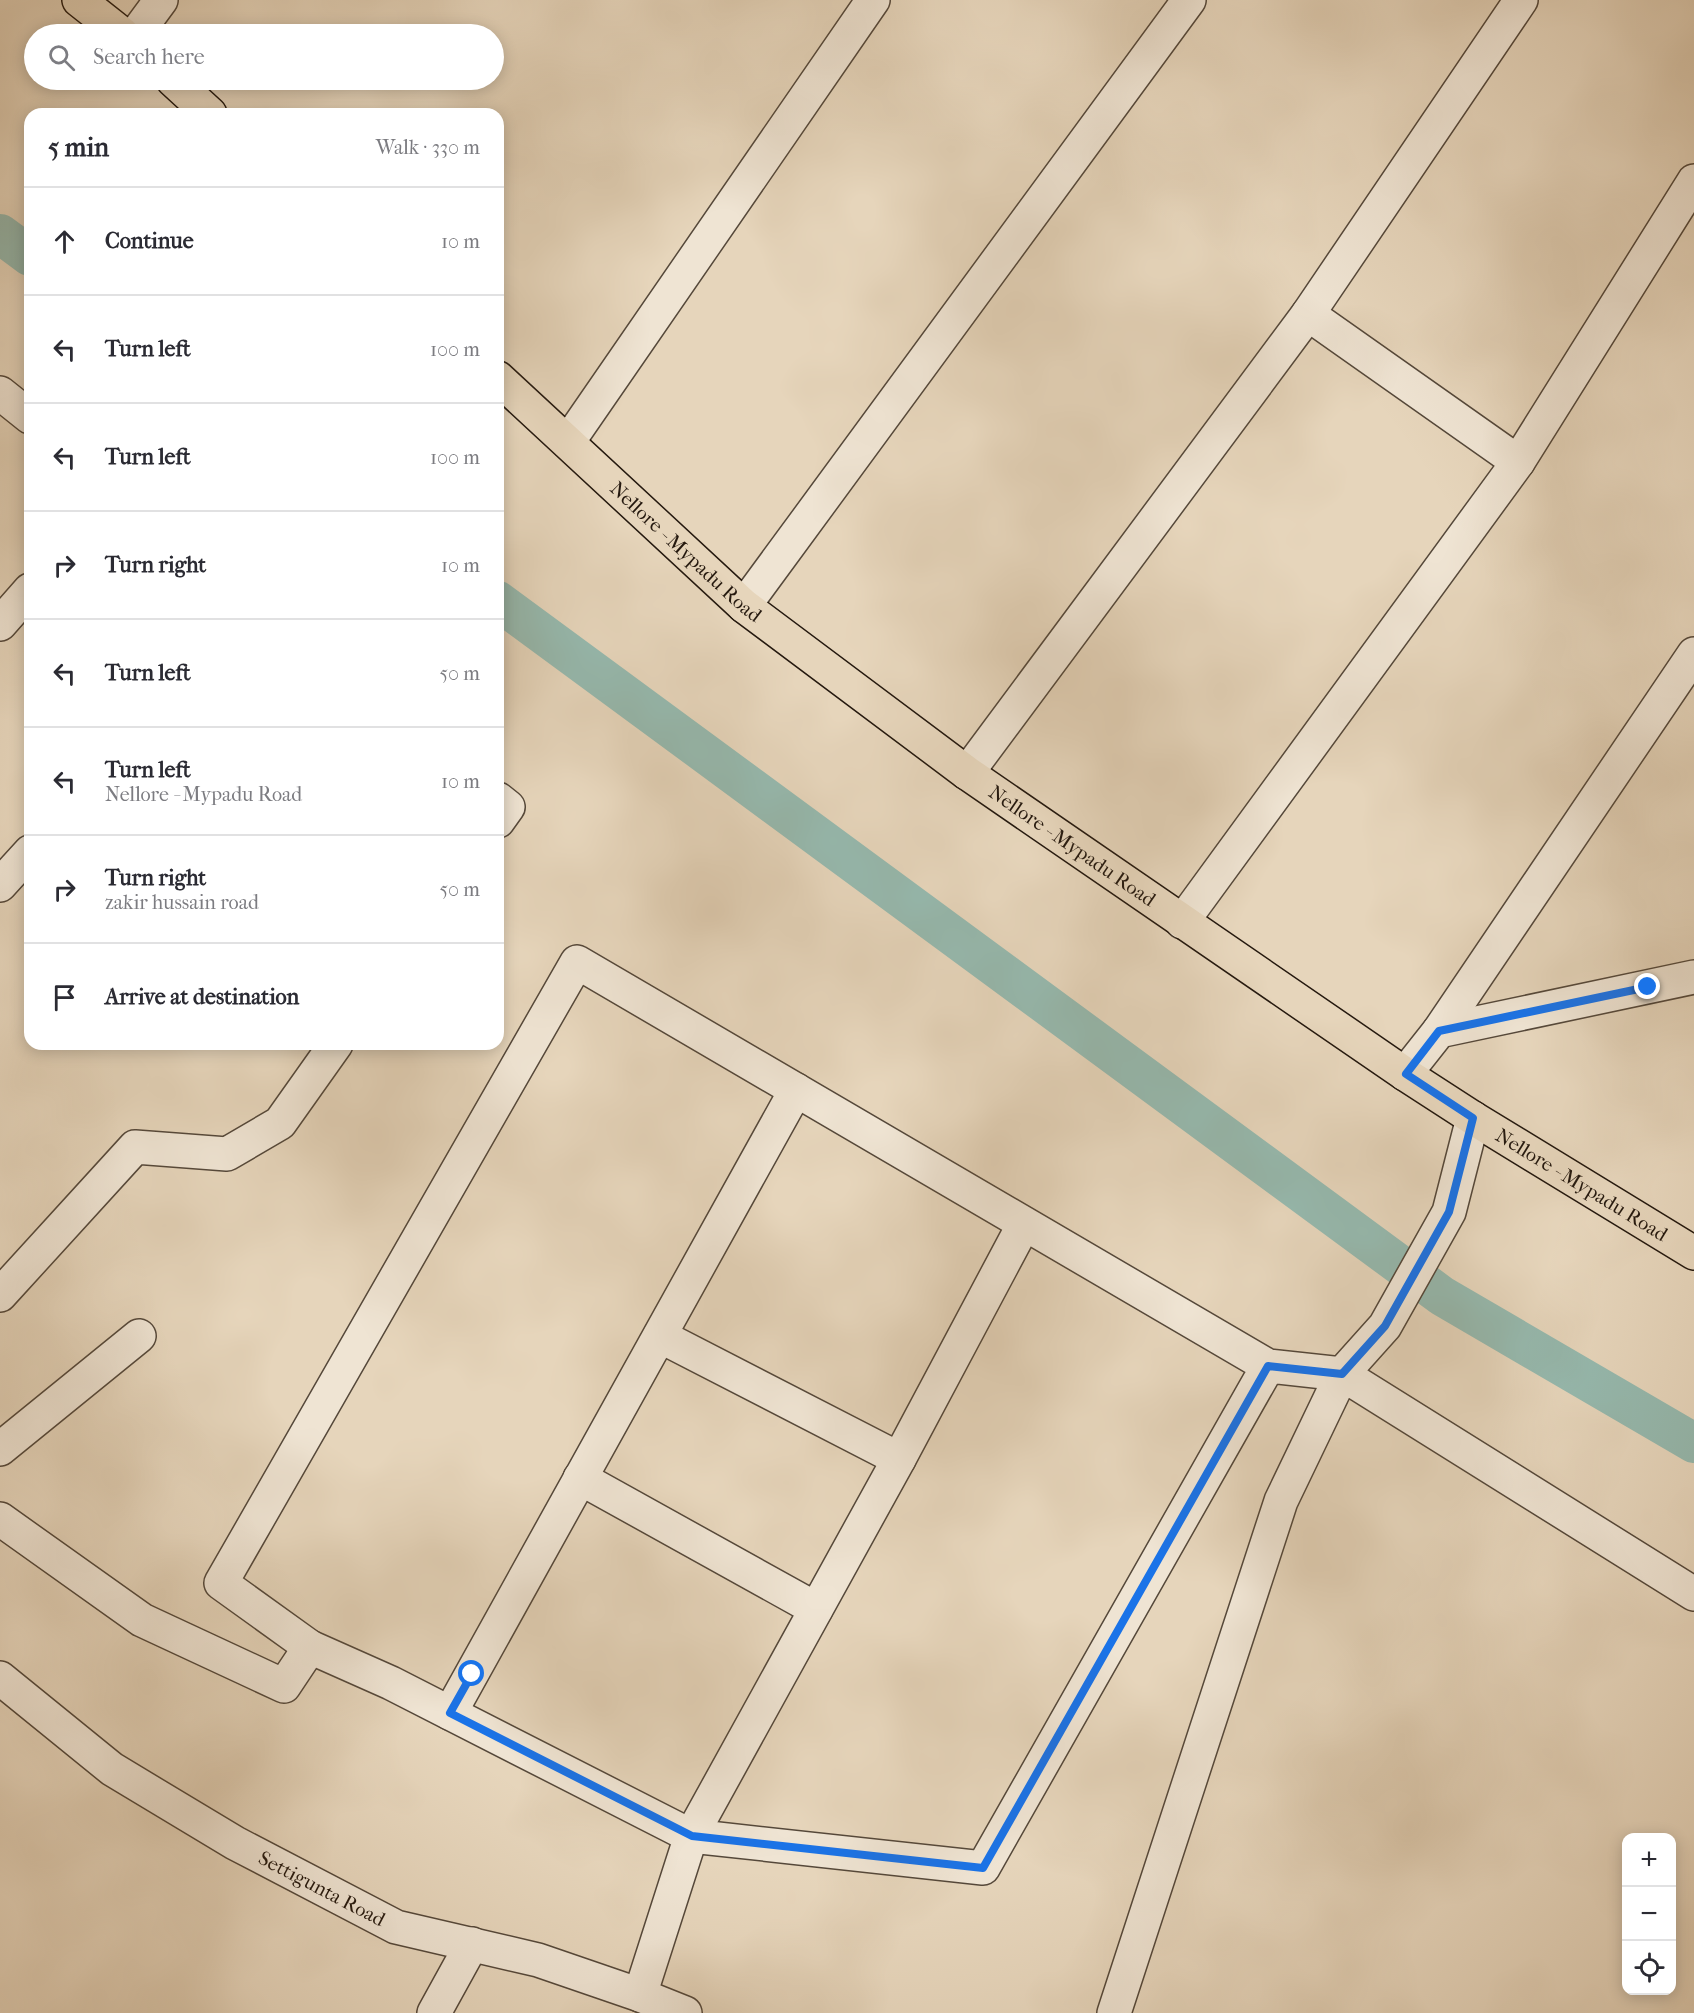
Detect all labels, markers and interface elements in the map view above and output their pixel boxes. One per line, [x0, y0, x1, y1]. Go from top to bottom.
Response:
search box [24, 24, 504, 90]
icon: search [45, 41, 78, 74]
text: Search here [93, 44, 205, 70]
text: 5 min [48, 132, 109, 163]
text: Walk · 330 m [376, 136, 480, 159]
icon: ahead [48, 225, 81, 258]
text: Continue [105, 228, 194, 254]
text: 10 m [441, 230, 480, 253]
icon: left [48, 333, 81, 366]
text: Turn left [105, 336, 191, 362]
text: 100 m [430, 338, 480, 361]
icon: left [48, 441, 81, 474]
text: Turn left [105, 444, 191, 470]
text: 100 m [430, 446, 480, 469]
street label: Nellore - Mypadu Road [605, 477, 767, 628]
icon: right [48, 549, 81, 582]
text: Turn right [105, 552, 206, 578]
text: 10 m [441, 554, 480, 577]
icon: left [48, 657, 81, 690]
text: Turn left [105, 660, 191, 686]
text: 50 m [439, 662, 480, 685]
text: Turn left [105, 757, 191, 783]
icon: left [48, 765, 81, 798]
text: 10 m [441, 770, 480, 793]
street label: Nellore - Mypadu Road [984, 781, 1161, 912]
text: Nellore - Mypadu Road [105, 783, 302, 806]
text: Turn right [105, 865, 206, 891]
icon: right [48, 873, 81, 906]
text: 50 m [439, 878, 480, 901]
text: zakir hussain road [105, 891, 259, 914]
route end [1634, 973, 1660, 999]
icon: arrive [48, 981, 81, 1014]
text: Arrive at destination [105, 984, 299, 1010]
street label: Nellore - Mypadu Road [1491, 1124, 1673, 1247]
route start [458, 1660, 484, 1686]
map controls [1622, 1833, 1676, 1995]
button: + [1622, 1833, 1676, 1887]
street label: Settigunta Road [255, 1846, 390, 1932]
button: − [1622, 1887, 1676, 1941]
button: locate [1622, 1941, 1676, 1995]

